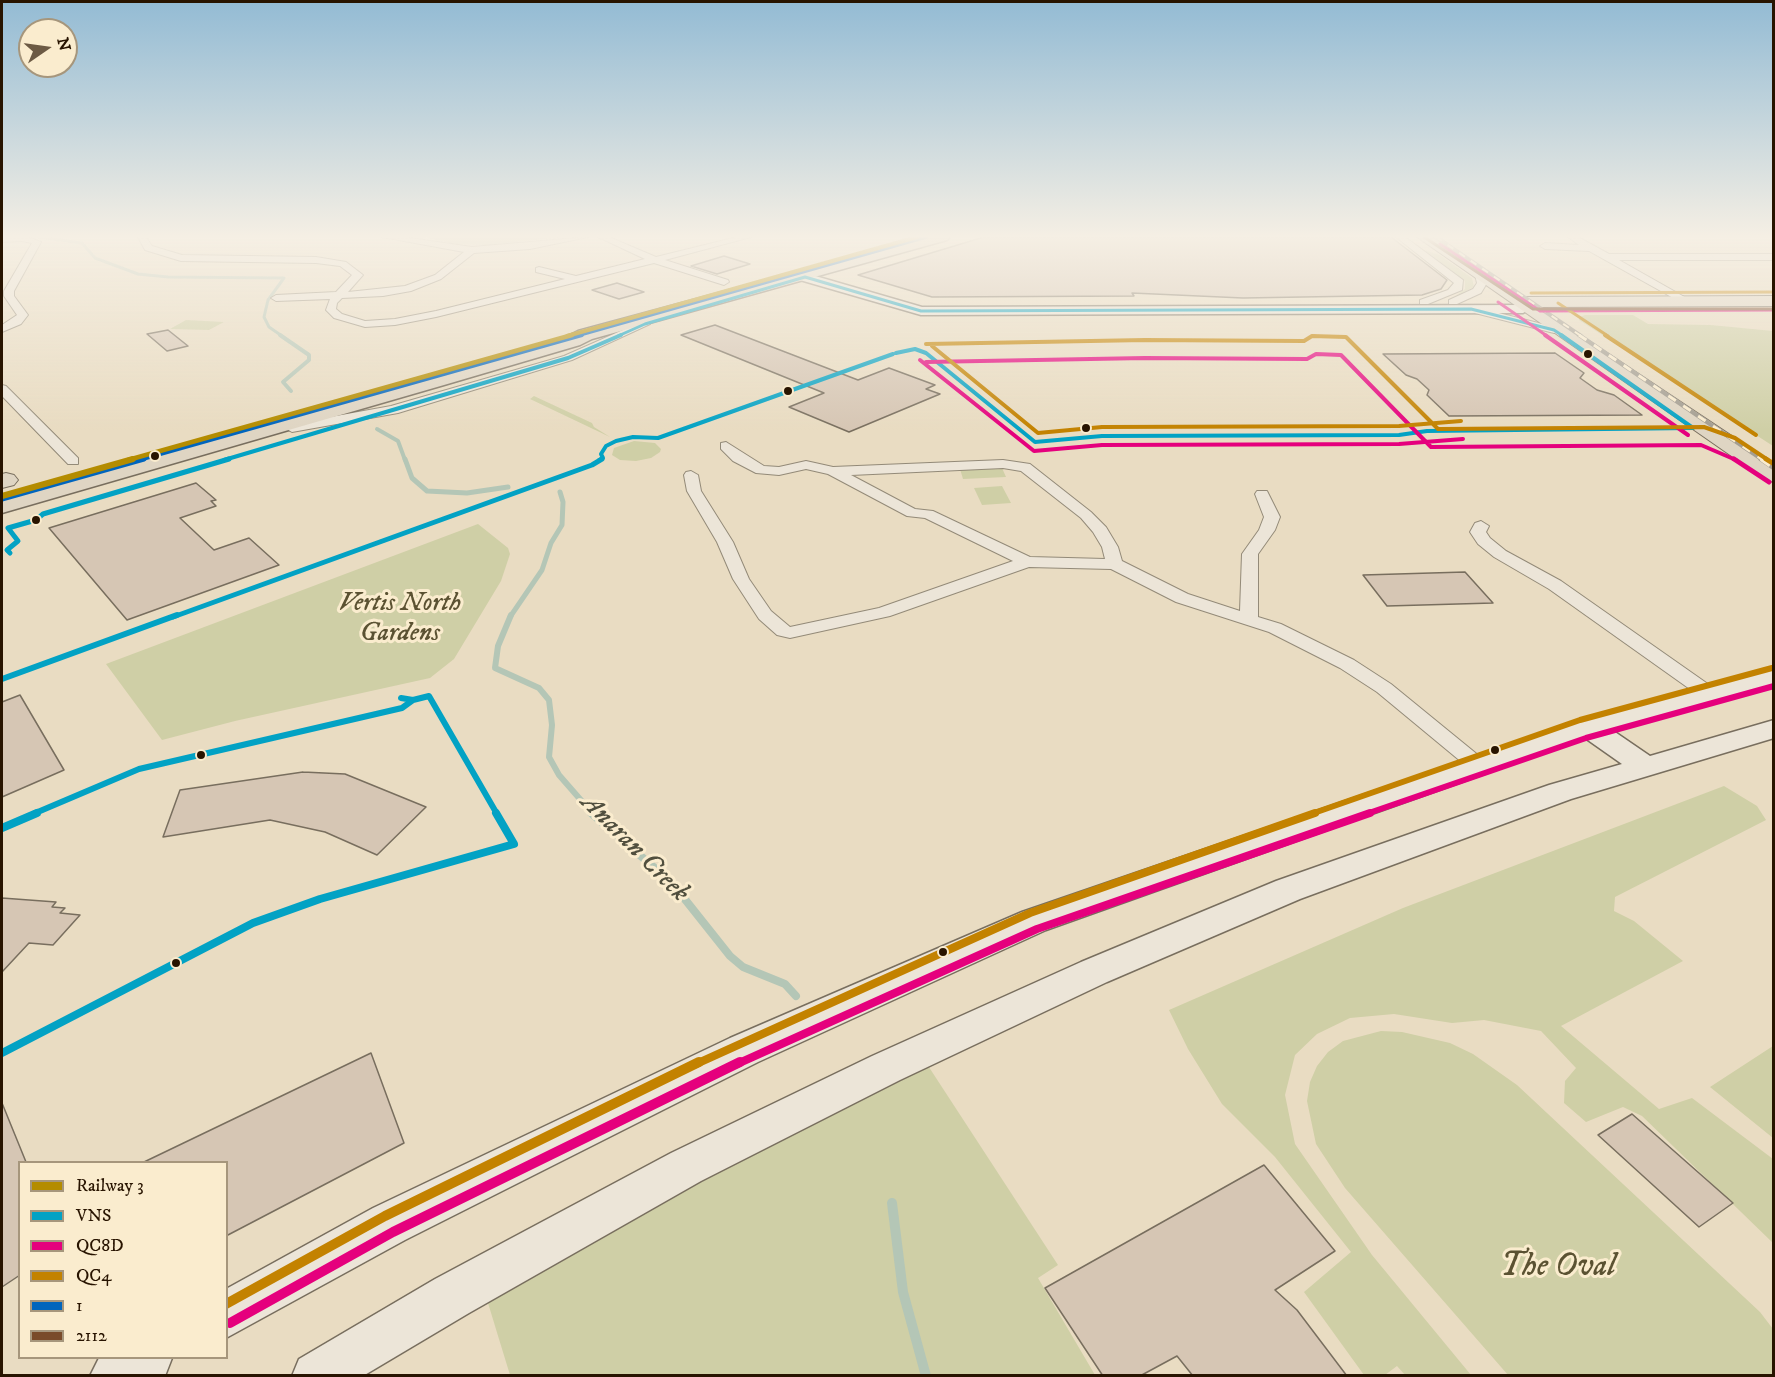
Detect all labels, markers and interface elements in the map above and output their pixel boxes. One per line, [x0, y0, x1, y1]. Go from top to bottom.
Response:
north arrow [18, 18, 78, 78]
text: N [52, 36, 75, 53]
unlabelled marker [1582, 348, 1594, 360]
unlabelled marker [782, 385, 794, 397]
unlabelled marker [1080, 422, 1092, 434]
unlabelled marker [149, 450, 161, 462]
unlabelled marker [30, 514, 42, 526]
park label: Vertis North Gardens [339, 589, 461, 650]
unlabelled marker [1489, 744, 1501, 756]
unlabelled marker [195, 749, 207, 761]
water label: Anaran Creek [573, 788, 695, 910]
unlabelled marker [937, 946, 949, 958]
unlabelled marker [170, 957, 182, 969]
legend [18, 1161, 228, 1359]
text: Railway 3 [76, 1175, 144, 1197]
text: VNS [76, 1205, 111, 1227]
text: QC8D [76, 1235, 124, 1257]
park label: The Oval [1500, 1249, 1616, 1287]
text: QC4 [76, 1265, 112, 1287]
text: 1 [76, 1295, 83, 1317]
text: 2112 [76, 1325, 107, 1347]

